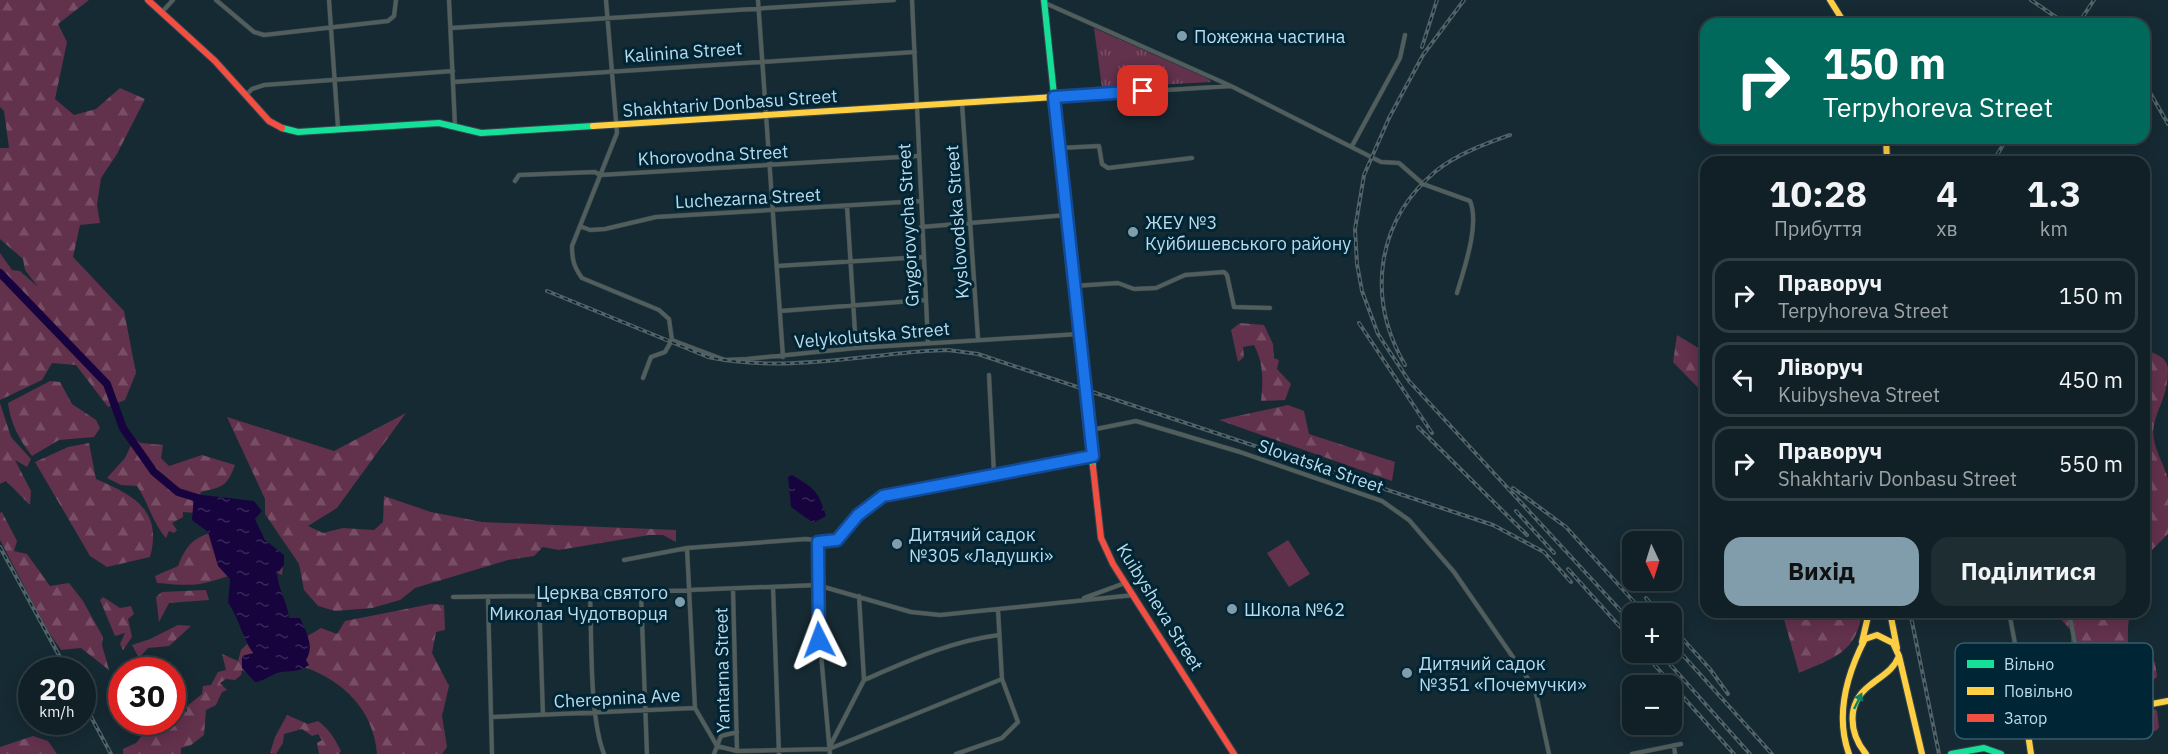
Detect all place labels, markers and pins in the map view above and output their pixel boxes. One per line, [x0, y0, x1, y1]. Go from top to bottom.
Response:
place label: Пожежна частина [1194, 25, 1346, 48]
marker: Пожежна частина [1175, 29, 1189, 43]
pin [1117, 65, 1168, 116]
place label: ЖЕУ №3 Куйбишевського району [1145, 211, 1351, 255]
marker: ЖЕУ №3 Куйбишевського району [1126, 225, 1140, 239]
place label: Дитячий садок №305 «Ладушкі» [909, 523, 1053, 567]
marker: Дитячий садок №305 «Ладушкі» [890, 537, 904, 551]
place label: Церква святого Миколая Чудотворця [489, 581, 668, 625]
marker: Церква святого Миколая Чудотворця [673, 595, 687, 609]
place label: Школа №62 [1244, 598, 1345, 621]
marker: Школа №62 [1225, 602, 1239, 616]
place label: Дитячий садок №351 «Почемучки» [1419, 652, 1586, 696]
marker: Дитячий садок №351 «Почемучки» [1400, 666, 1414, 680]

